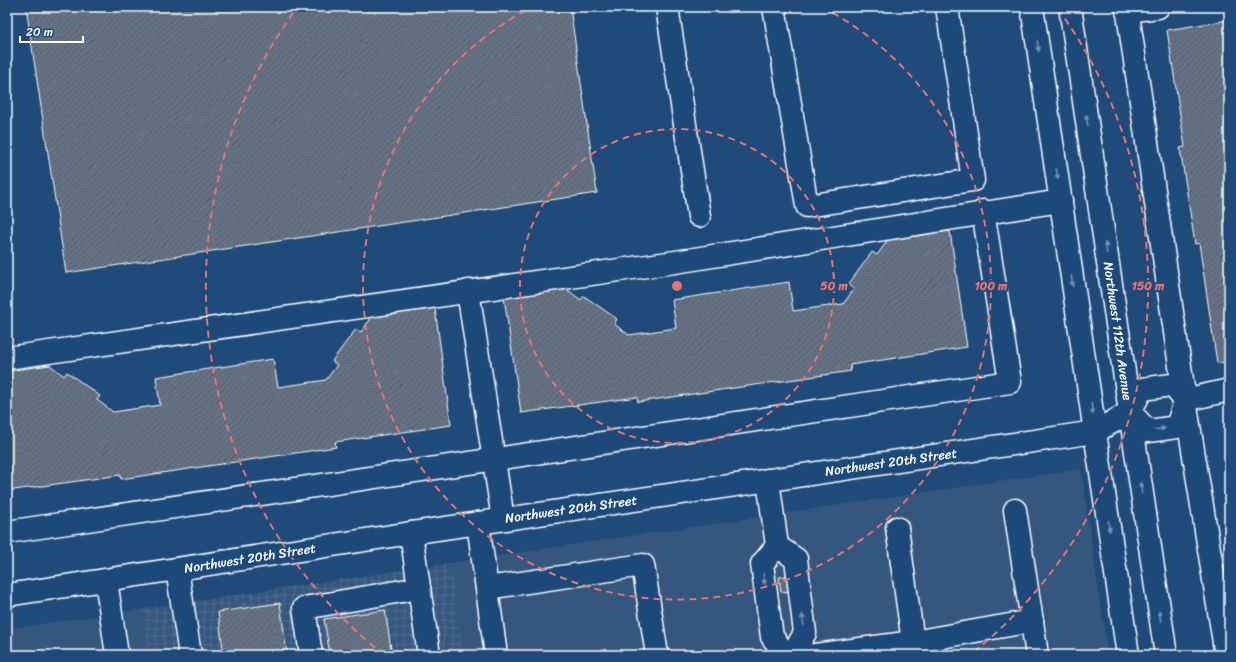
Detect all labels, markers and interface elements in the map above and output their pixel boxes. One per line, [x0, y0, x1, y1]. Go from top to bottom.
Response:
scale bar [20, 18, 83, 44]
text: 20 m [26, 21, 53, 43]
one-way arrow [1035, 40, 1041, 52]
one-way arrow [1083, 114, 1089, 126]
one-way arrow [1054, 168, 1060, 180]
one-way arrow [1103, 242, 1109, 254]
street label: Northwest 112th Avenue [1097, 260, 1139, 402]
text: 50 m [820, 275, 848, 297]
text: 100 m [975, 275, 1008, 297]
one-way arrow [1069, 275, 1075, 287]
text: 150 m [1132, 275, 1165, 297]
centre of rings [670, 279, 684, 293]
one-way arrow [1089, 403, 1095, 415]
one-way arrow [1154, 426, 1166, 432]
street label: Northwest 20th Street [824, 441, 959, 483]
one-way arrow [1138, 482, 1144, 494]
street label: Northwest 20th Street [504, 488, 639, 530]
one-way arrow [1106, 520, 1112, 532]
street label: Northwest 20th Street [182, 536, 318, 580]
one-way arrow [761, 573, 767, 585]
one-way arrow [1157, 610, 1163, 622]
one-way arrow [800, 614, 807, 626]

